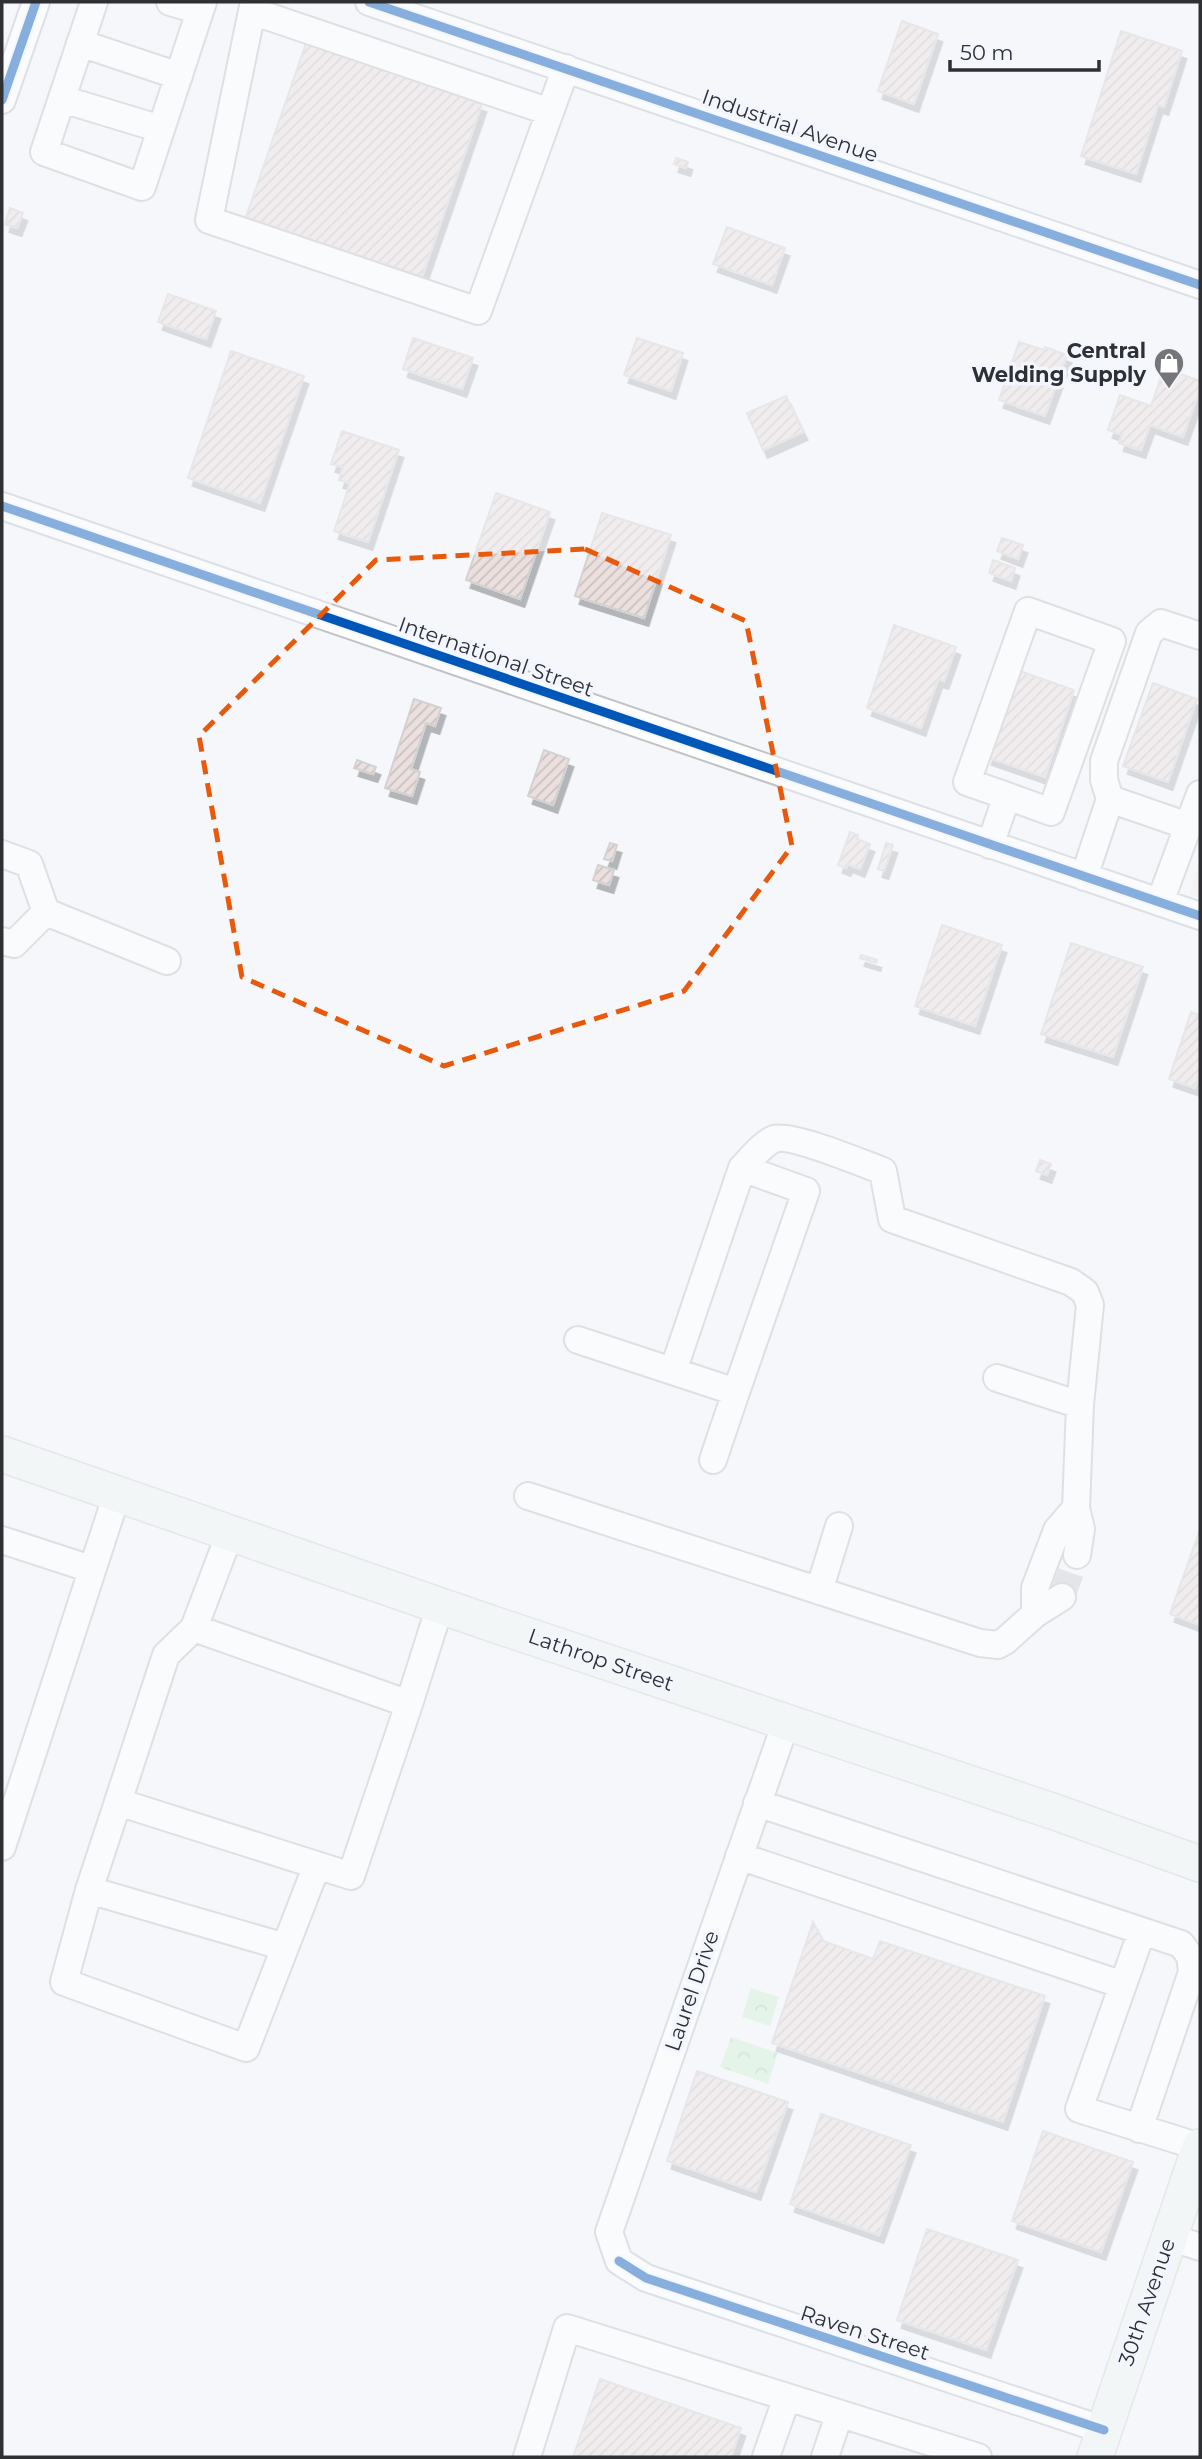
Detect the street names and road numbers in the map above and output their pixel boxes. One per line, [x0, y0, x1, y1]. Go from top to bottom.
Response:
street label: Industrial Avenue [699, 84, 881, 167]
street label: International Street [395, 611, 597, 702]
street label: Lathrop Street [525, 1623, 677, 1696]
street label: Laurel Drive [659, 1927, 724, 2054]
street label: 30th Avenue [1113, 2235, 1180, 2369]
street label: Raven Street [797, 2300, 933, 2365]

